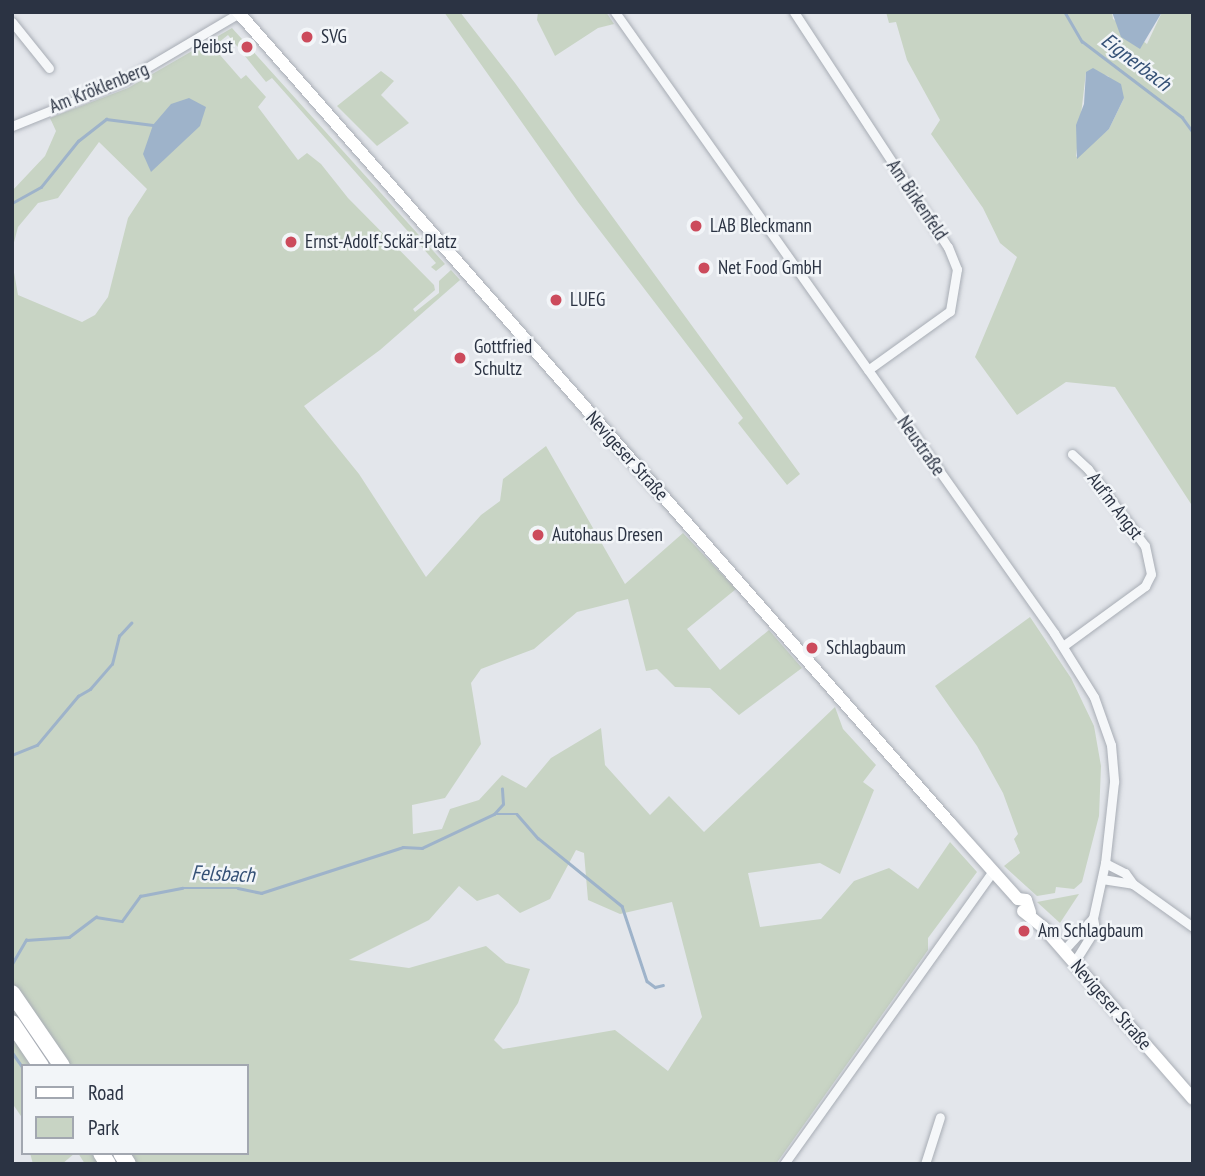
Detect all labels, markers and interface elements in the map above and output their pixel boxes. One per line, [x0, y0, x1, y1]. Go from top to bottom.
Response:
place label: SVG [321, 26, 347, 48]
water label: Eignerbach [1096, 28, 1176, 96]
marker: SVG [299, 29, 315, 45]
place label: Peibst [193, 36, 233, 58]
marker: Peibst [239, 39, 255, 55]
street label: Am Kröklenberg [46, 58, 152, 118]
street label: Am Birkenfeld [882, 155, 952, 245]
place label: LAB Bleckmann [710, 215, 812, 237]
marker: LAB Bleckmann [688, 218, 704, 234]
place label: Ernst-Adolf-Sckär-Platz [305, 231, 457, 253]
marker: Ernst-Adolf-Sckär-Platz [283, 234, 299, 250]
place label: Net Food GmbH [718, 257, 822, 279]
marker: Net Food GmbH [696, 260, 712, 276]
place label: LUEG [570, 289, 605, 311]
marker: LUEG [548, 292, 564, 308]
place label: Gottfried Schultz [474, 336, 532, 380]
marker: Gottfried Schultz [452, 350, 468, 366]
street label: Nevigeser Straße [581, 407, 673, 505]
street label: Neustraße [892, 412, 950, 480]
street label: Auf'm Angst [1082, 468, 1148, 544]
place label: Autohaus Dresen [552, 524, 663, 546]
marker: Autohaus Dresen [530, 527, 546, 543]
place label: Schlagbaum [826, 637, 906, 659]
marker: Schlagbaum [804, 640, 820, 656]
water label: Felsbach [191, 860, 255, 888]
place label: Am Schlagbaum [1038, 920, 1143, 942]
marker: Am Schlagbaum [1016, 923, 1032, 939]
street label: Nevigeser Straße [1066, 955, 1156, 1055]
legend [21, 1064, 248, 1155]
text: Road [88, 1079, 124, 1106]
text: Park [88, 1114, 119, 1141]

